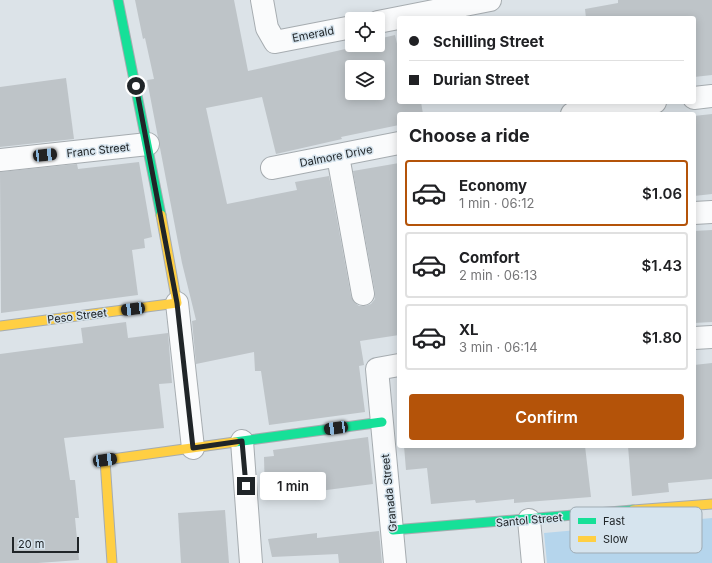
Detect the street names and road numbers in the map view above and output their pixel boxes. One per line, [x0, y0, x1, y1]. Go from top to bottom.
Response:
street label: Emerald [291, 23, 335, 45]
street label: Franc Street [66, 140, 131, 160]
street label: Dalmore Drive [298, 142, 374, 170]
street label: Peso Street [46, 305, 108, 327]
street label: Granada Street [378, 453, 400, 533]
street label: Santol Street [495, 510, 563, 530]

